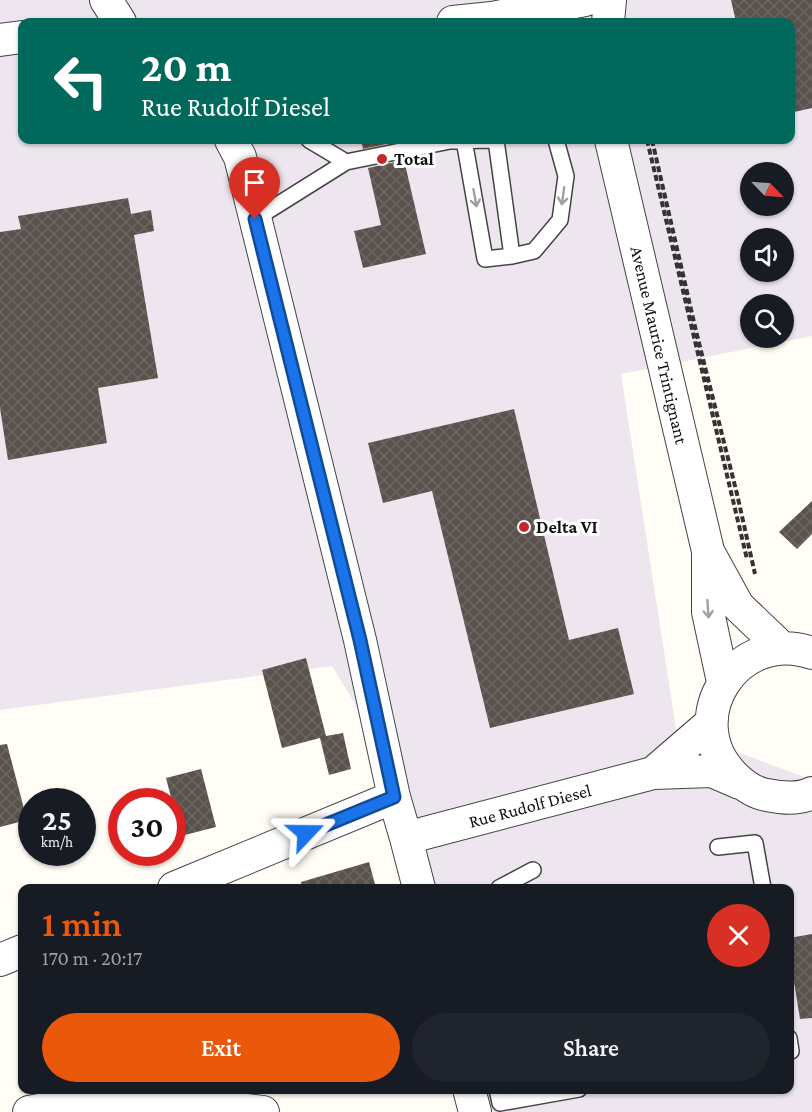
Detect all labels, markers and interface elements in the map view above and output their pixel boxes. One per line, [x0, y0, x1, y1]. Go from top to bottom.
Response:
icon: left [42, 42, 120, 120]
text: 20 m [141, 43, 232, 90]
text: Rue Rudolf Diesel [141, 92, 330, 122]
place label: Total [394, 149, 434, 169]
marker: Total [375, 152, 389, 166]
pin [229, 157, 280, 219]
north arrow [740, 162, 794, 216]
map controls [740, 162, 794, 348]
icon: arrive [238, 166, 271, 199]
one-way arrow [558, 186, 569, 206]
one-way arrow [469, 188, 480, 207]
button: sound [740, 228, 794, 282]
street label: Avenue Maurice Trintignant [626, 244, 692, 447]
button: search [740, 294, 794, 348]
place label: Delta VI [536, 517, 598, 537]
marker: Delta VI [517, 520, 531, 534]
one-way arrow [703, 599, 714, 619]
street label: Rue Rudolf Diesel [467, 780, 594, 832]
speed limit sign: 30 [108, 788, 186, 866]
position arrow [274, 801, 338, 865]
text: 25 [42, 803, 72, 836]
text: km/h [41, 834, 73, 850]
text: 1 min [42, 904, 122, 944]
button: close [707, 904, 770, 967]
text: 170 m · 20:17 [42, 947, 142, 969]
button: Exit [42, 1013, 400, 1082]
button: Share [412, 1013, 770, 1082]

